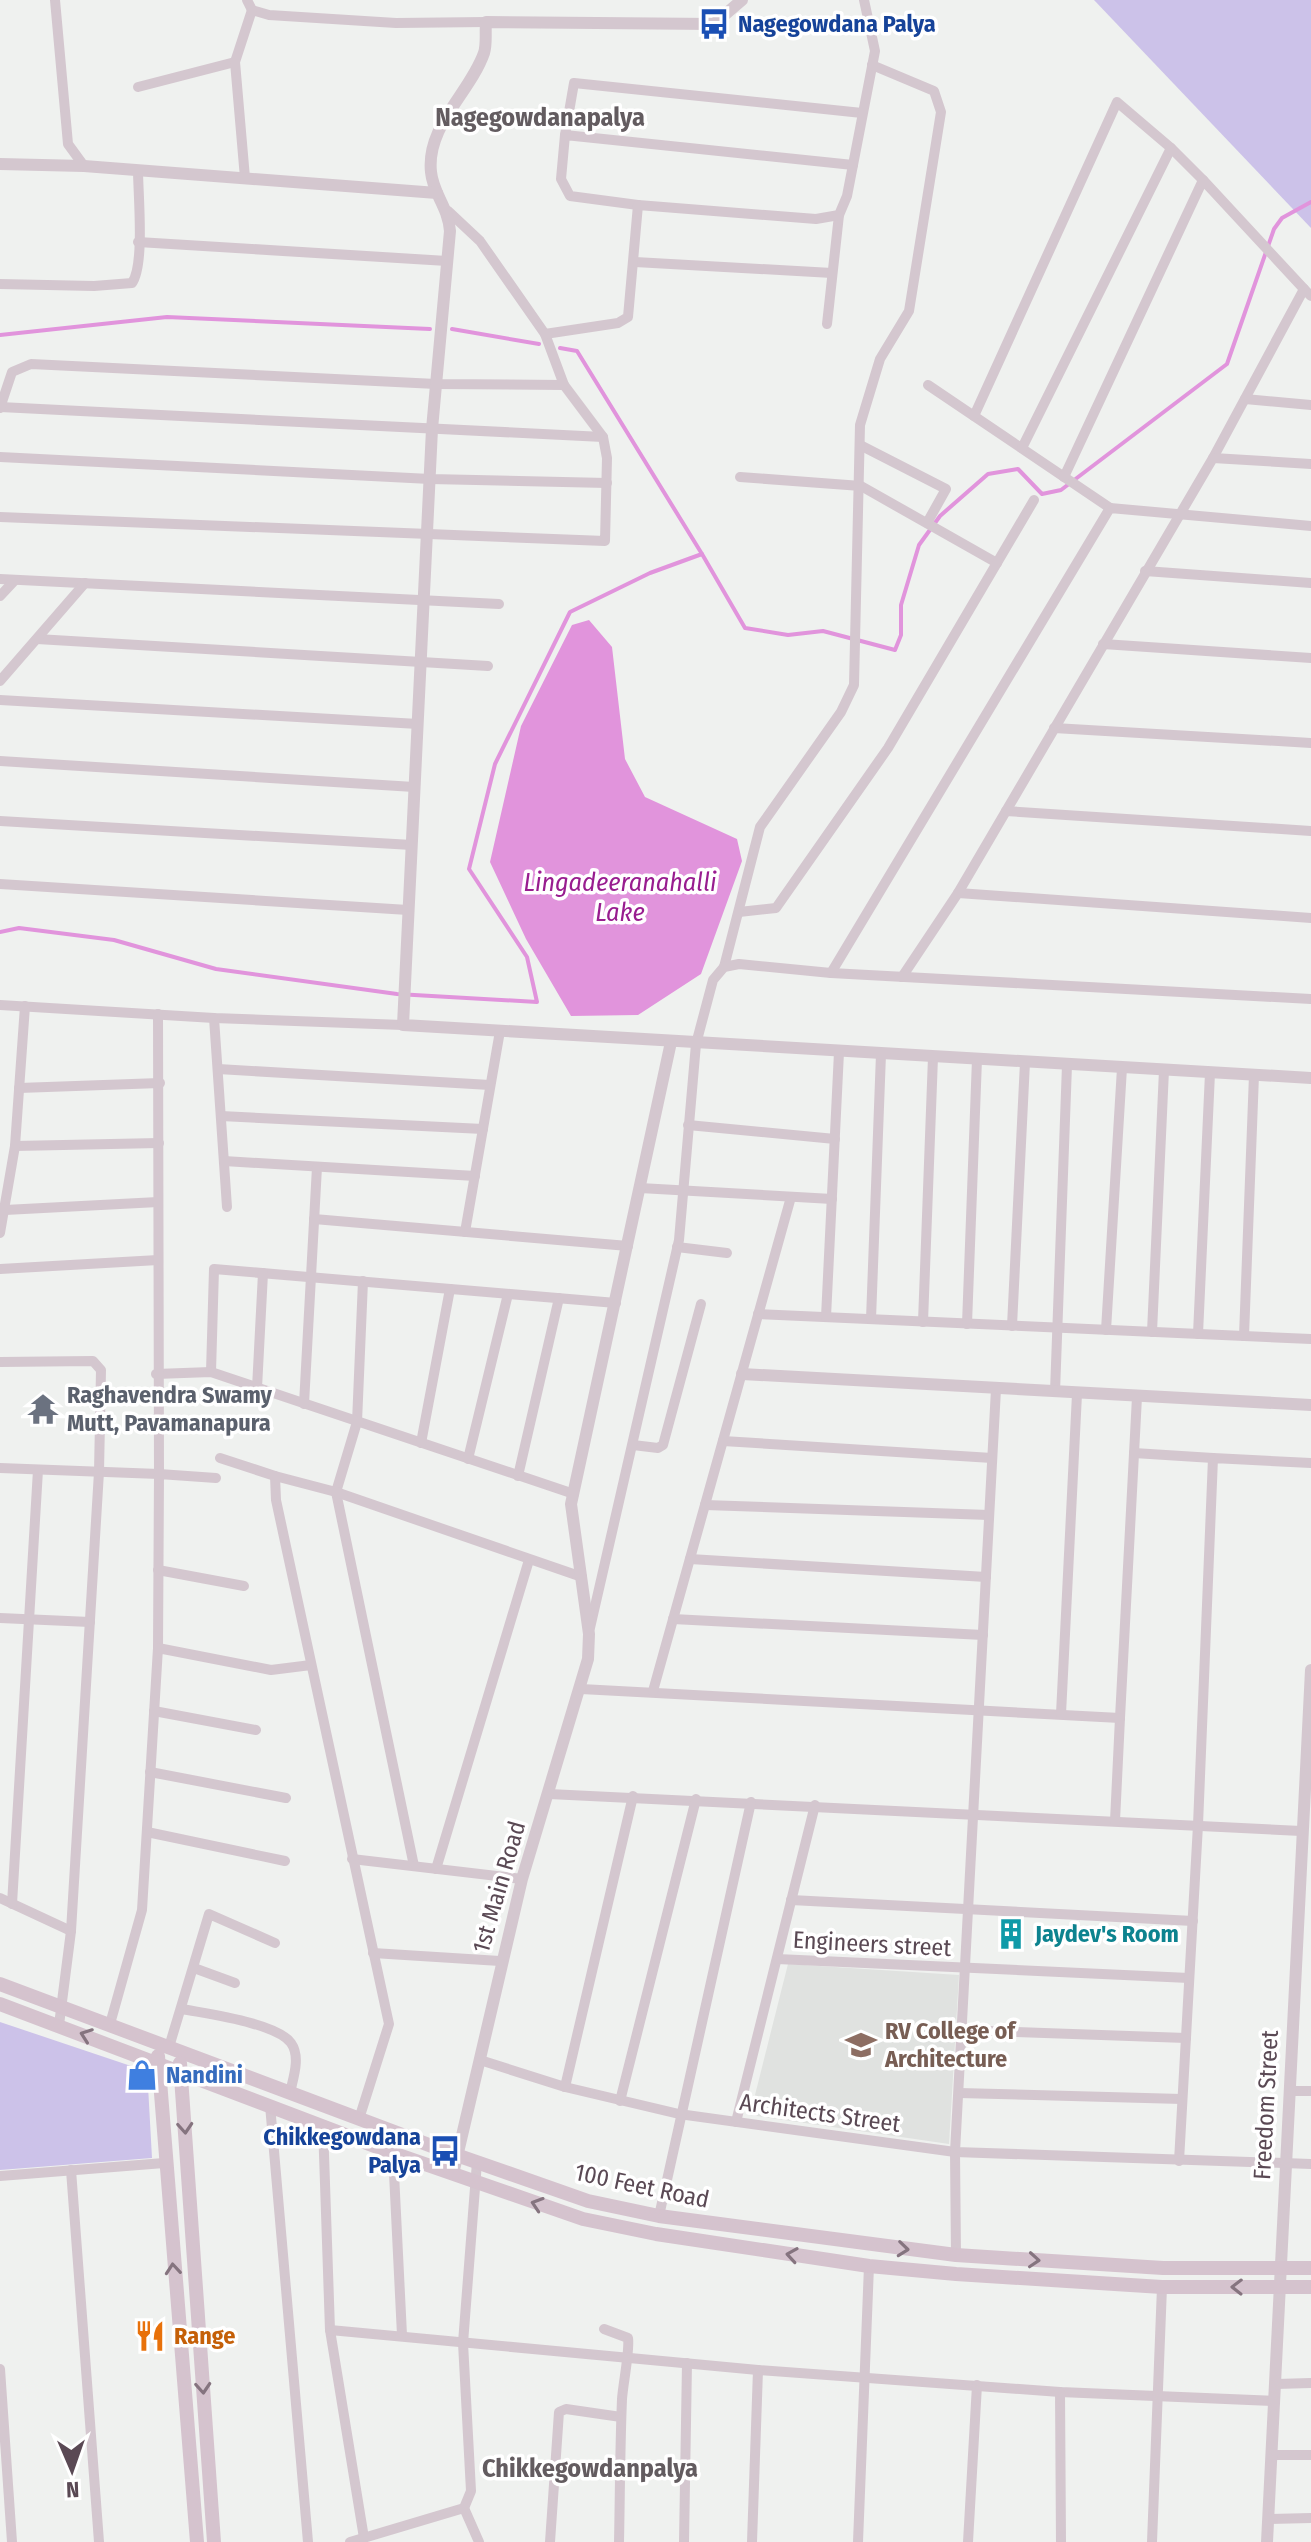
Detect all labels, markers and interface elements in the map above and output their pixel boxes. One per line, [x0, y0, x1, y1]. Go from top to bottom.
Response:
bus stop icon: Nagegowdana Palya [697, 7, 731, 41]
place label: Nagegowdana Palya [738, 10, 936, 38]
district label: Nagegowdanapalya [435, 102, 645, 133]
water label: Lingadeeranahalli Lake [523, 867, 717, 928]
place label: Raghavendra Swamy Mutt, Pavamanapura [67, 1381, 273, 1437]
temple icon: Raghavendra Swamy Mutt, Pavamanapura [26, 1392, 60, 1426]
street label: 1st Main Road [467, 1818, 531, 1956]
building icon: Jaydev's Room [994, 1917, 1028, 1951]
place label: Jaydev's Room [1034, 1920, 1179, 1948]
street label: Engineers street [792, 1926, 952, 1962]
place label: RV College of Architecture [884, 2017, 1017, 2073]
one-way arrow [79, 2028, 93, 2045]
school or university icon: RV College of Architecture [844, 2028, 878, 2062]
street label: Freedom Street [1248, 2029, 1284, 2180]
shop icon: Nandini [125, 2058, 159, 2092]
place label: Nandini [166, 2061, 243, 2089]
street label: Architects Street [738, 2088, 902, 2138]
one-way arrow [176, 2122, 193, 2135]
place label: Chikkegowdana Palya [263, 2123, 421, 2179]
bus stop icon: Chikkegowdana Palya [428, 2134, 462, 2168]
street label: 100 Feet Road [572, 2158, 712, 2214]
one-way arrow [531, 2197, 544, 2213]
one-way arrow [897, 2241, 910, 2258]
one-way arrow [785, 2247, 798, 2264]
one-way arrow [1028, 2251, 1041, 2268]
one-way arrow [165, 2262, 182, 2275]
one-way arrow [1230, 2279, 1243, 2296]
restaurant icon: Range [133, 2319, 167, 2353]
place label: Range [174, 2322, 235, 2350]
one-way arrow [194, 2382, 211, 2395]
north arrow [32, 2430, 112, 2510]
district label: Chikkegowdanpalya [482, 2453, 698, 2484]
text: N [66, 2476, 80, 2503]

